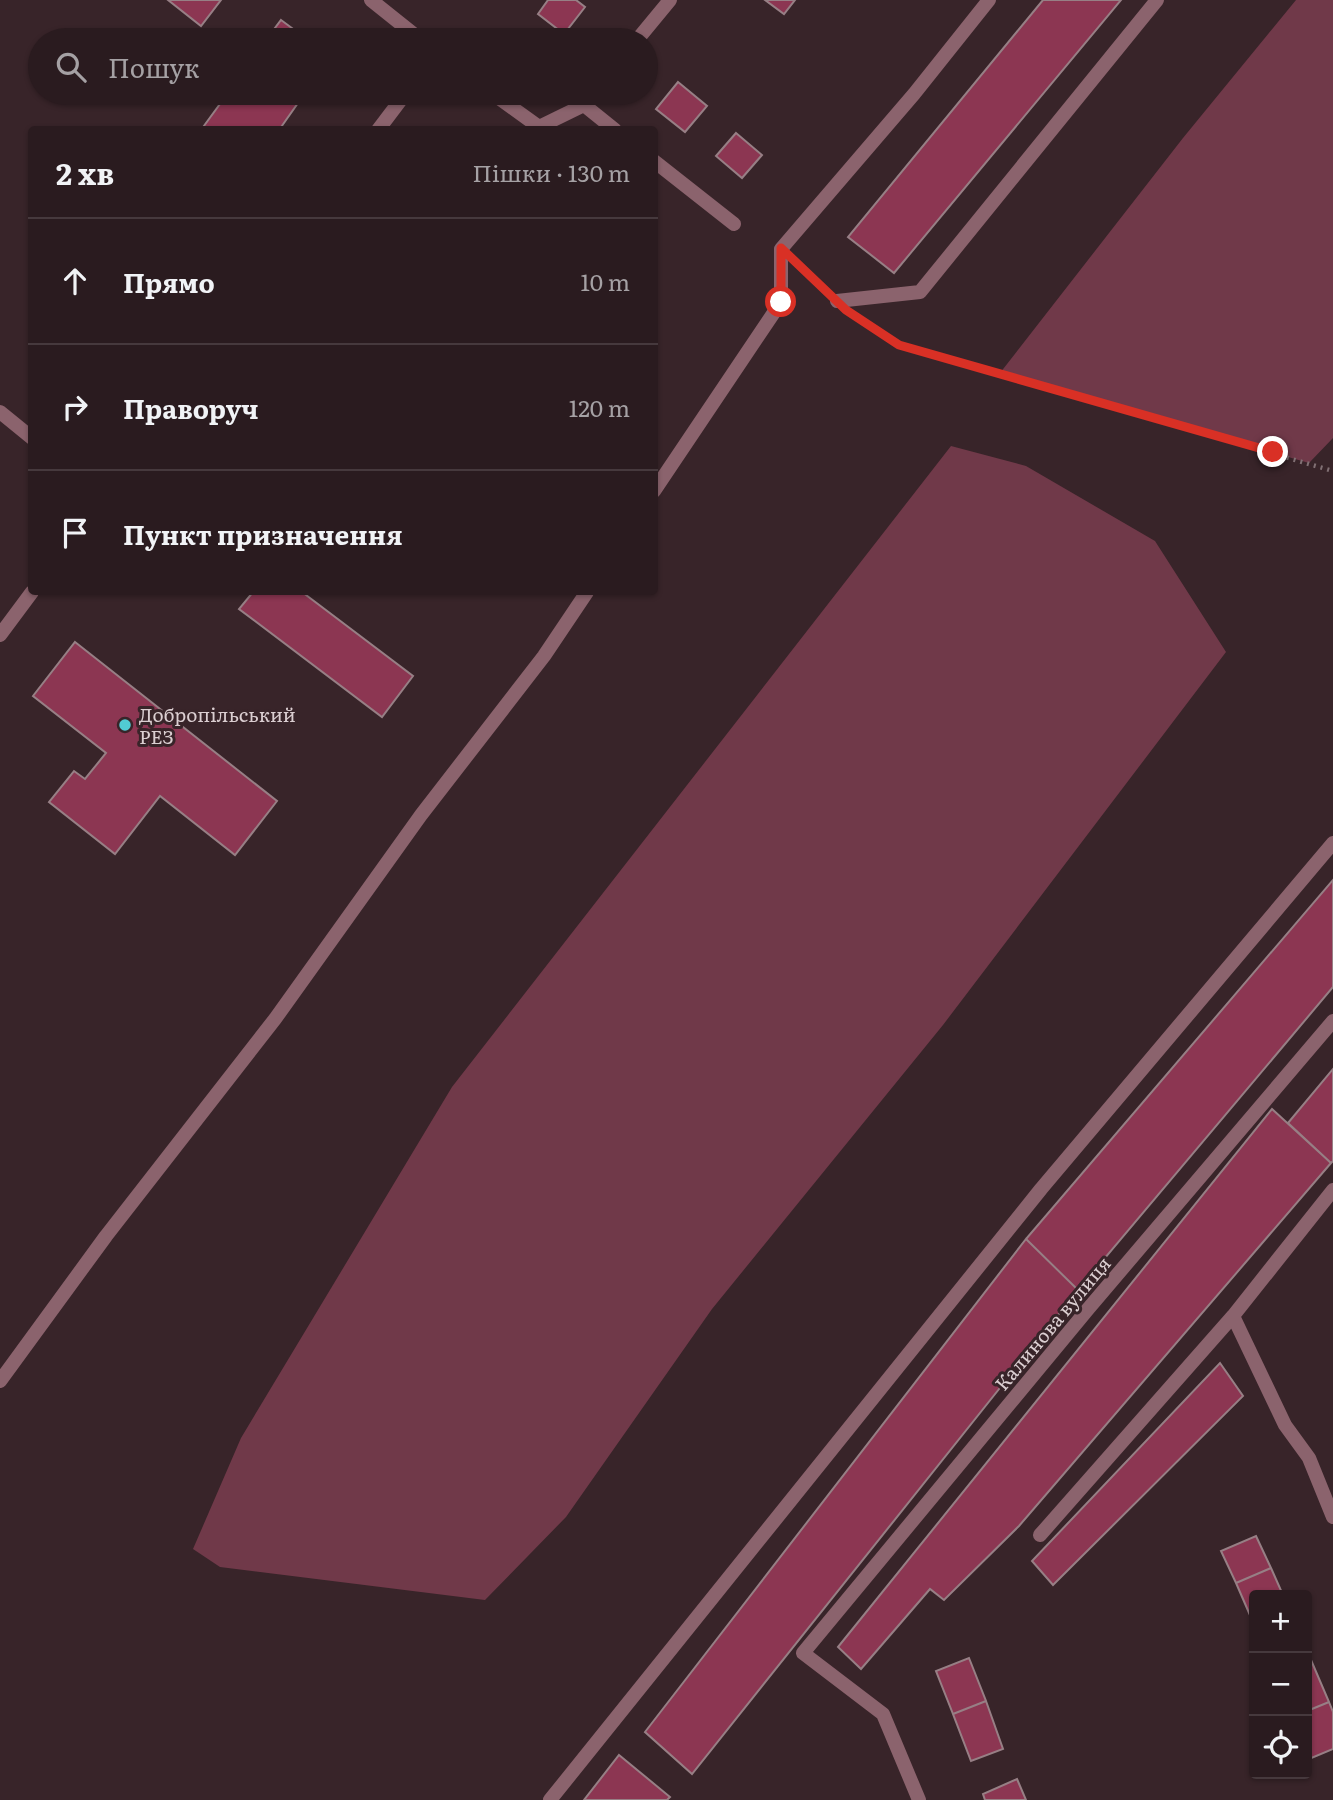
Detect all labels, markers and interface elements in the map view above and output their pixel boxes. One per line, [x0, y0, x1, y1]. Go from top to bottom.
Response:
search box [28, 28, 658, 105]
text: Пошук [108, 47, 199, 86]
icon: search [52, 48, 90, 86]
text: 2 хв [56, 150, 114, 194]
text: Пішки · 130 m [473, 155, 630, 189]
icon: ahead [56, 262, 94, 300]
text: Прямо [123, 262, 215, 301]
text: 10 m [580, 264, 630, 298]
route start [765, 286, 796, 317]
icon: right [56, 388, 94, 426]
text: Праворуч [123, 388, 259, 427]
text: 120 m [569, 390, 630, 424]
route end [1257, 436, 1288, 467]
icon: arrive [56, 514, 94, 552]
text: Пункт призначення [123, 514, 403, 553]
place label: Добропільський РЕЗ [139, 700, 296, 750]
marker: Добропільський РЕЗ [117, 717, 133, 733]
street label: Калинова вулиця [987, 1250, 1117, 1396]
map controls [1249, 1590, 1312, 1779]
button: + [1249, 1590, 1312, 1653]
button: − [1249, 1653, 1312, 1716]
button: locate [1249, 1716, 1312, 1779]

